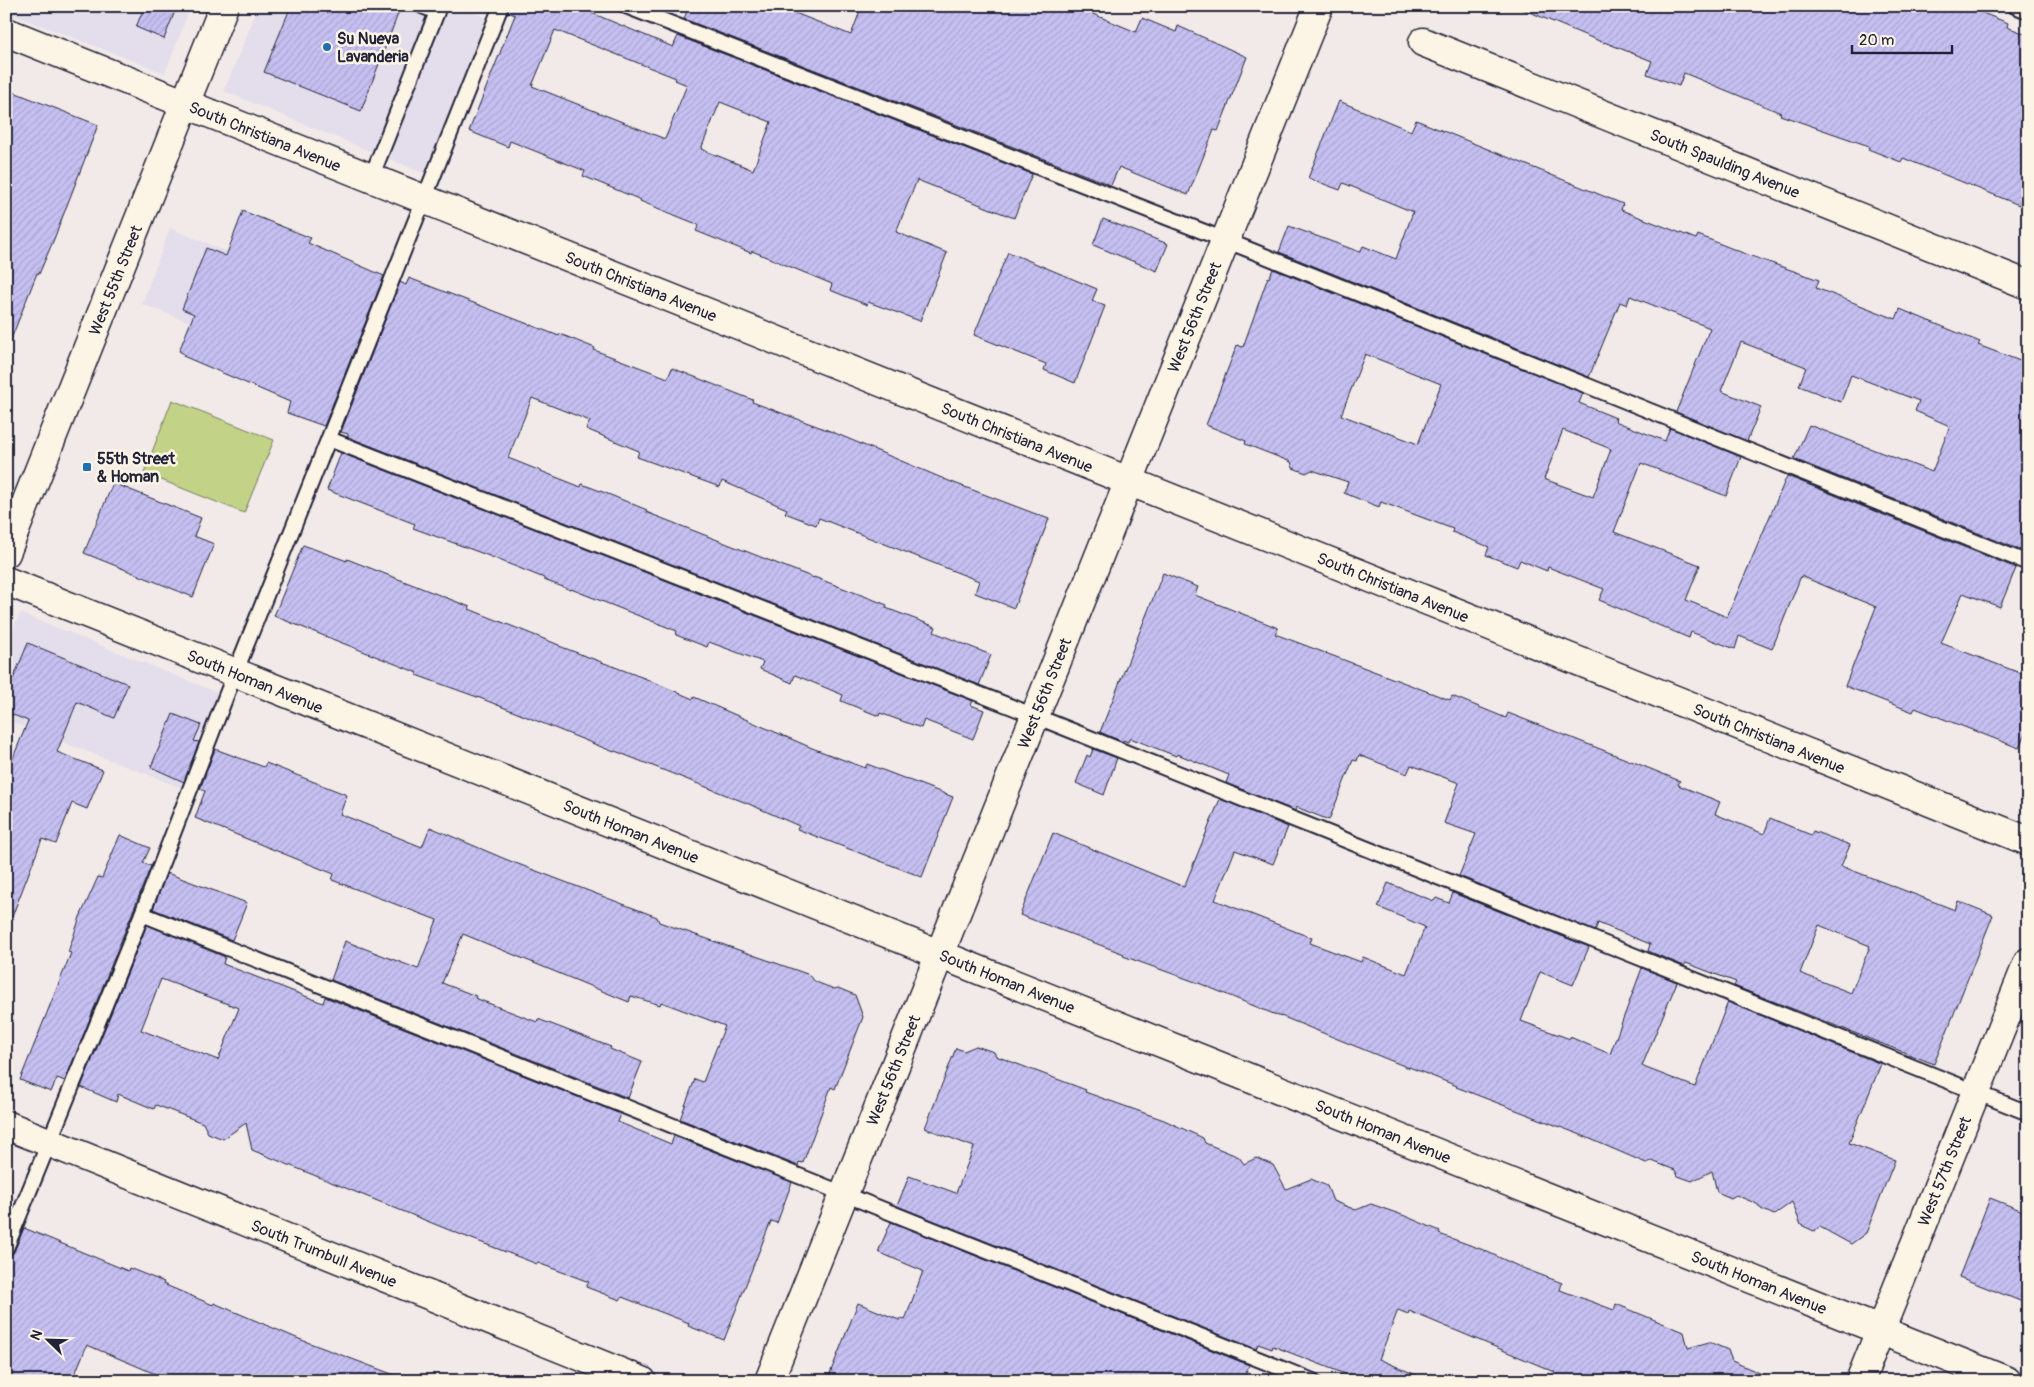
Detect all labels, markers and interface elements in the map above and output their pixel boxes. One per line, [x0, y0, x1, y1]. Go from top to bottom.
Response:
scale bar [1852, 22, 1952, 54]
place label: Su Nueva Lavanderia [337, 29, 409, 67]
text: 20 m [1859, 31, 1894, 50]
marker: Su Nueva Lavanderia [321, 41, 333, 53]
street label: South Christiana Avenue [186, 97, 344, 177]
street label: South Spaulding Avenue [1647, 125, 1802, 203]
street label: West 55th Street [85, 222, 147, 338]
street label: South Christiana Avenue [562, 247, 720, 327]
street label: West 56th Street [1164, 259, 1226, 376]
street label: South Christiana Avenue [938, 398, 1096, 478]
place label: 55th Street & Homan [97, 449, 176, 487]
marker: 55th Street & Homan [81, 461, 93, 473]
street label: South Christiana Avenue [1314, 548, 1472, 628]
street label: West 56th Street [1014, 635, 1076, 752]
street label: South Homan Avenue [184, 646, 325, 718]
street label: South Christiana Avenue [1690, 699, 1848, 779]
street label: South Homan Avenue [560, 796, 701, 868]
street label: South Homan Avenue [936, 946, 1077, 1018]
street label: West 56th Street [863, 1012, 925, 1129]
street label: South Homan Avenue [1312, 1096, 1453, 1168]
street label: West 57th Street [1914, 1113, 1976, 1229]
street label: South Trumbull Avenue [248, 1216, 400, 1292]
street label: South Homan Avenue [1688, 1247, 1829, 1319]
north arrow [22, 1314, 72, 1364]
text: N [27, 1327, 46, 1343]

